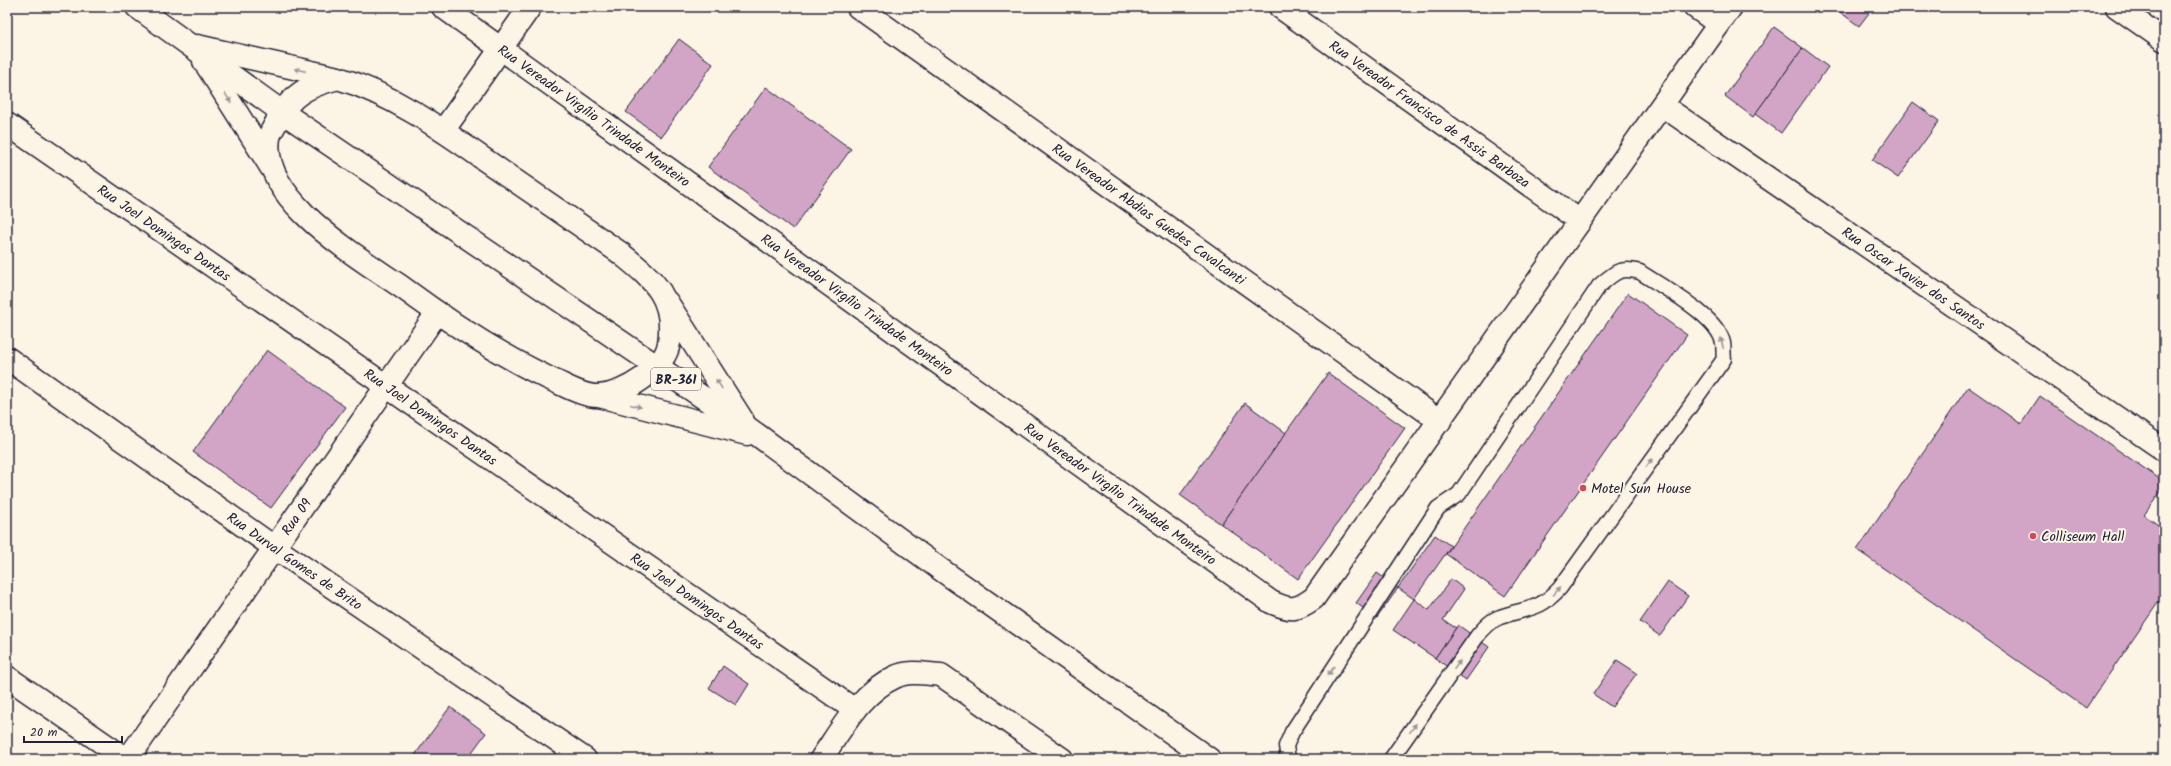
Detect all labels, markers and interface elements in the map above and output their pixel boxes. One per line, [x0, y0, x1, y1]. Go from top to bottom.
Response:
street label: Rua Vereador Francisco de Assis Barboza [1324, 35, 1534, 194]
street label: Rua Vereador Virgílio Trindade Monteiro [493, 40, 694, 193]
one-way arrow [294, 66, 306, 72]
one-way arrow [224, 92, 231, 104]
street label: Rua Vereador Abdias Guedes Cavalcanti [1047, 138, 1250, 292]
street label: Rua Joel Domingos Dantas [92, 179, 235, 287]
street label: Rua Oscar Xavier dos Santos [1837, 222, 1989, 336]
street label: Rua Vereador Virgílio Trindade Monteiro [756, 229, 957, 382]
one-way arrow [1718, 336, 1724, 349]
street label: Rua Joel Domingos Dantas [359, 364, 502, 472]
road number: BR-361 [651, 368, 701, 390]
one-way arrow [716, 378, 723, 390]
one-way arrow [631, 403, 643, 409]
street label: Rua Vereador Virgílio Trindade Monteiro [1019, 418, 1221, 571]
one-way arrow [1645, 457, 1653, 468]
place label: Motel Sun House [1591, 478, 1692, 500]
marker: Motel Sun House [1578, 483, 1588, 493]
street label: Rua 09 [276, 494, 318, 540]
street label: Rua Durval Gomes de Brito [222, 507, 366, 616]
place label: Colliseum Hall [2041, 526, 2125, 548]
marker: Colliseum Hall [2028, 531, 2038, 541]
street label: Rua Joel Domingos Dantas [625, 548, 768, 656]
one-way arrow [1552, 586, 1562, 596]
one-way arrow [1453, 660, 1461, 670]
one-way arrow [1327, 666, 1335, 677]
scale bar [24, 718, 122, 744]
text: 20 m [30, 723, 58, 742]
one-way arrow [1409, 723, 1417, 733]

